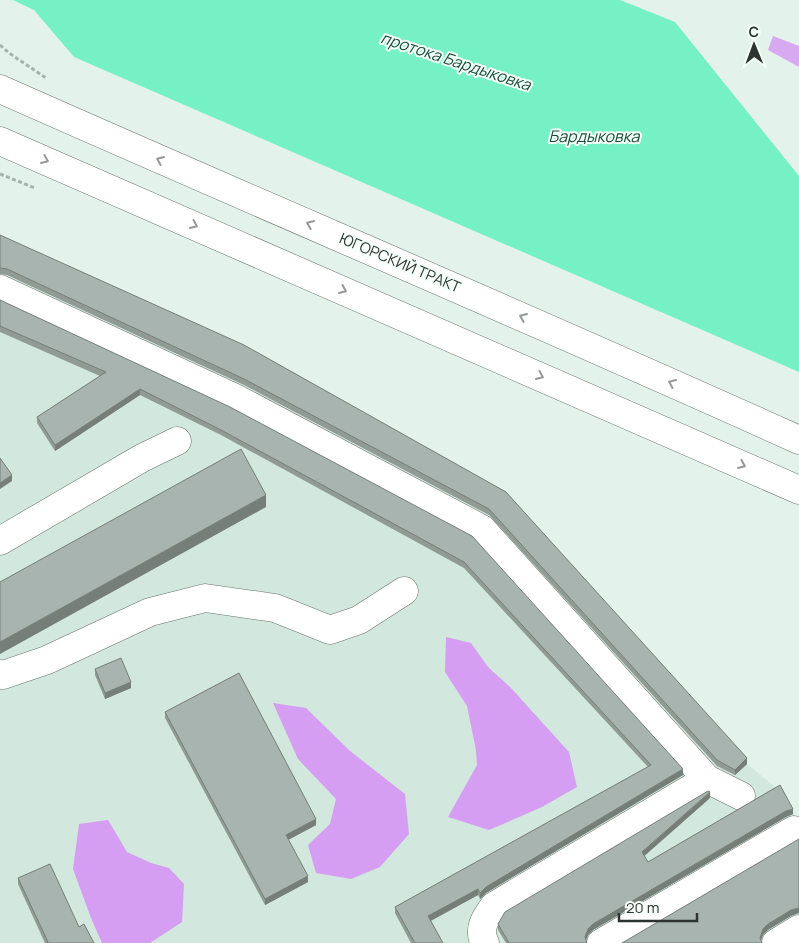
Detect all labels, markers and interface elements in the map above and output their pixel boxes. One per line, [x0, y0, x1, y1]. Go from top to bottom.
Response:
north arrow [729, 20, 779, 70]
text: С [748, 22, 759, 41]
water label: протока Бардыковка [378, 26, 535, 96]
water label: Бардыковка [549, 125, 641, 147]
one-way arrow [40, 154, 49, 165]
one-way arrow [156, 156, 165, 167]
one-way arrow [189, 218, 198, 229]
one-way arrow [306, 220, 315, 231]
street label: ЮГОРСКИЙ ТРАКТ [336, 228, 464, 298]
one-way arrow [338, 283, 347, 294]
one-way arrow [519, 312, 528, 323]
one-way arrow [535, 370, 544, 381]
one-way arrow [668, 378, 677, 389]
one-way arrow [737, 458, 746, 469]
scale bar [619, 890, 696, 922]
text: 20 m [626, 897, 659, 918]

